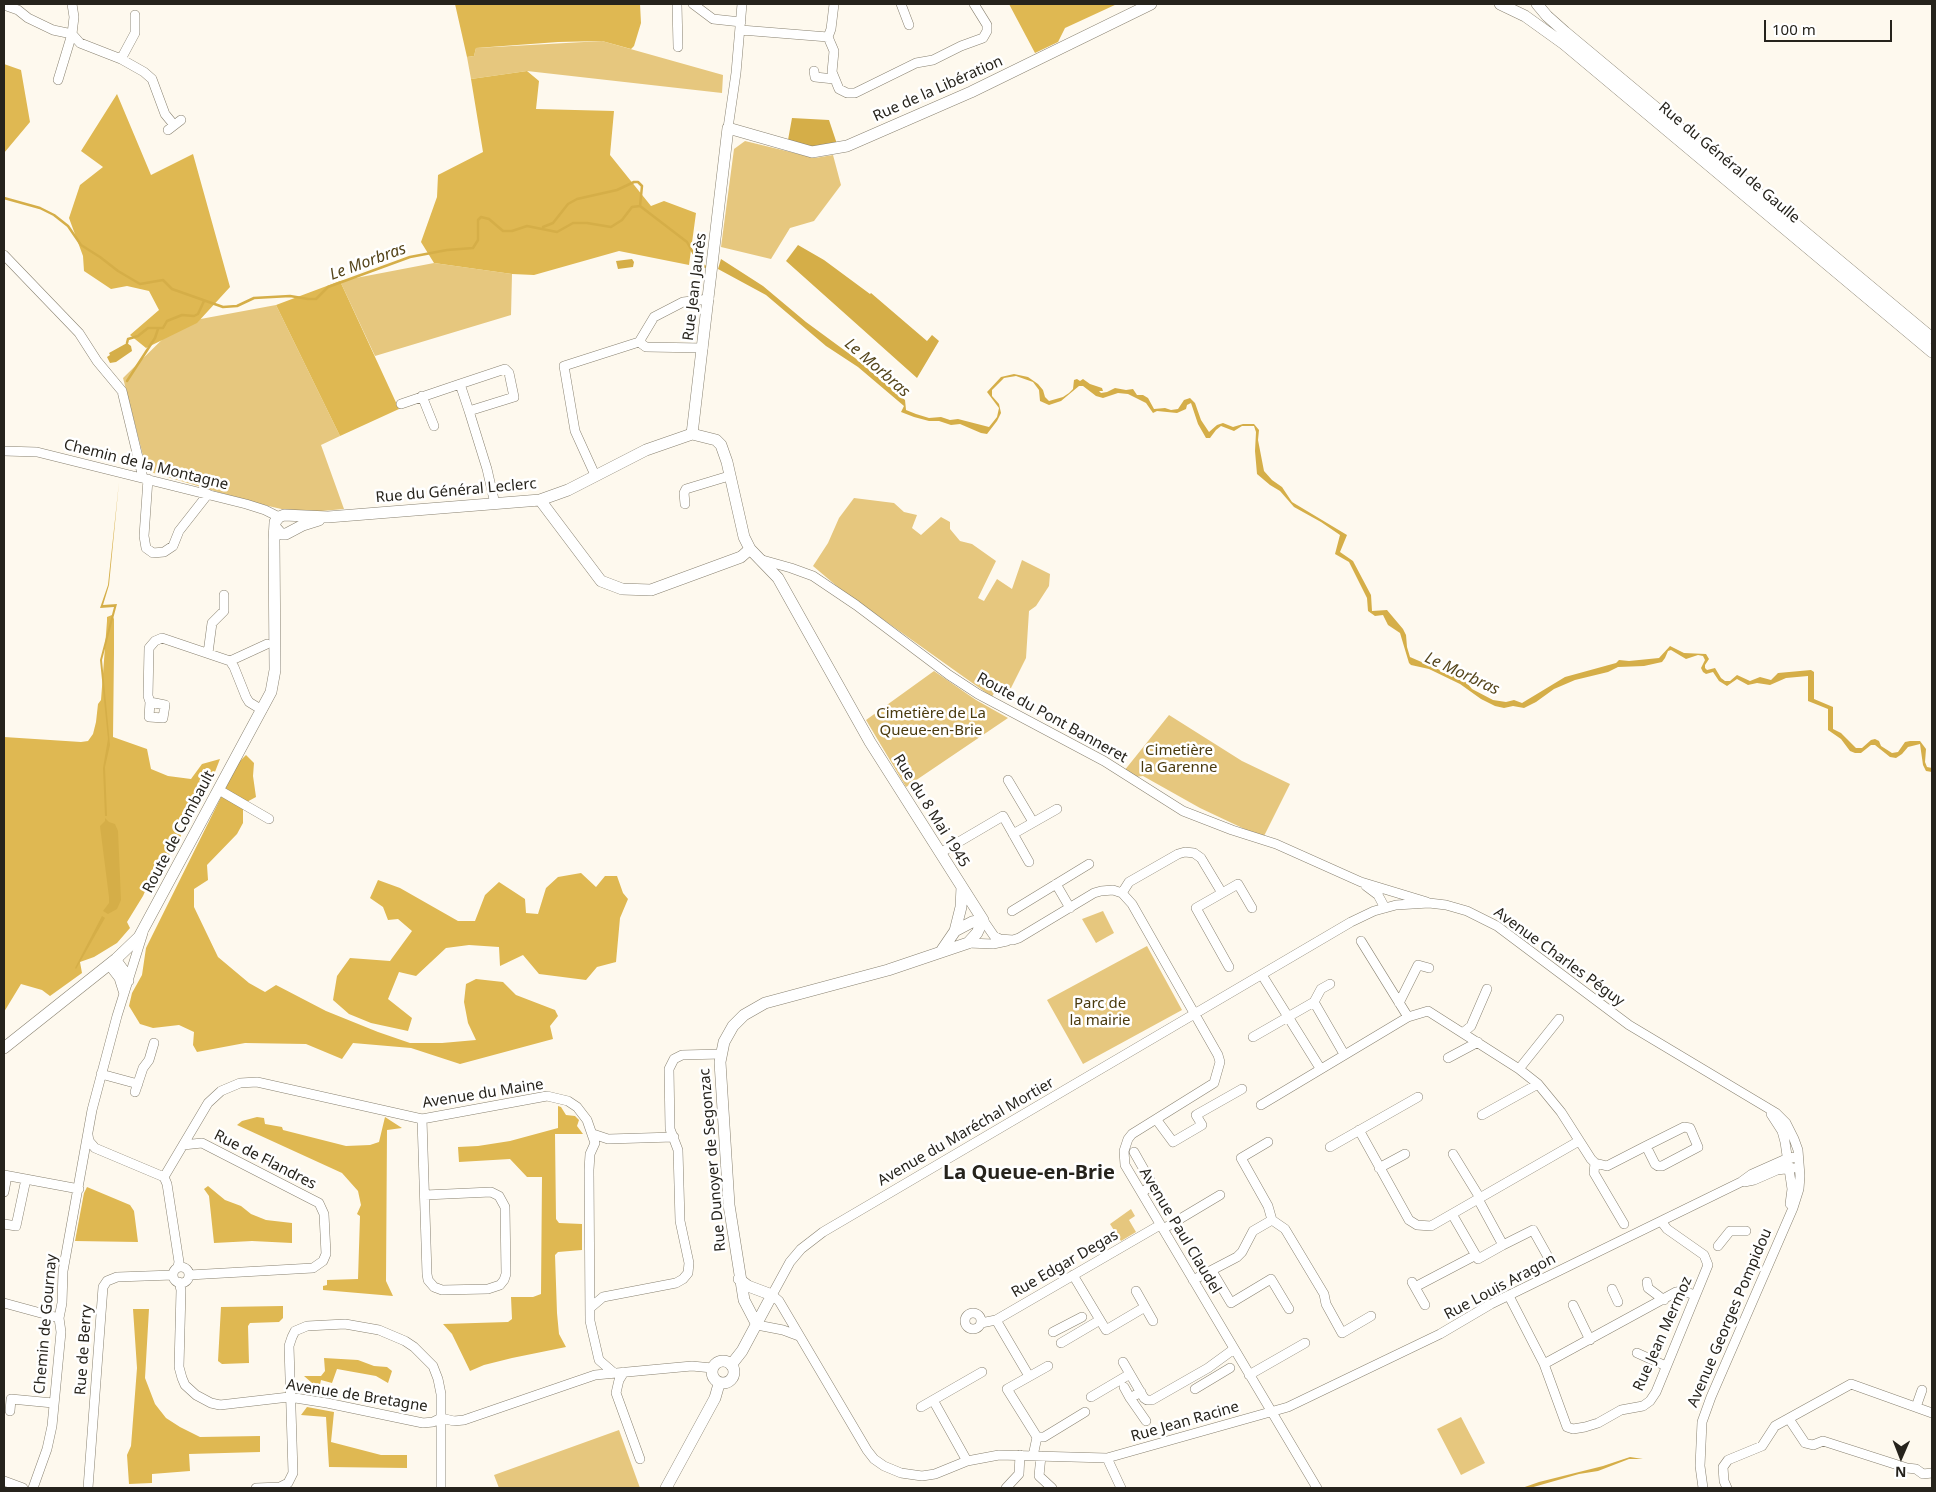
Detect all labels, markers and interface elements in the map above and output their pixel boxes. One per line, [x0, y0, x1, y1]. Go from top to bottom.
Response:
scale bar [1766, 10, 1894, 42]
text: 100 m [1772, 19, 1816, 39]
street label: Rue de la Libération [870, 52, 1006, 126]
street label: Rue du Général de Gaulle [1655, 99, 1803, 227]
street label: Rue Jean Jaurès [679, 232, 711, 342]
water label: Le Morbras [327, 239, 409, 285]
water label: Le Morbras [841, 335, 913, 401]
street label: Chemin de la Montagne [62, 436, 230, 494]
street label: Rue du Général Leclerc [375, 475, 537, 507]
water label: Le Morbras [1422, 648, 1502, 700]
street label: Route du Pont Banneret [974, 669, 1130, 767]
park label: Cimetière de La Queue-en-Brie [876, 705, 986, 740]
park label: Cimetière la Garenne [1141, 742, 1217, 777]
street label: Rue du 8 Mai 1945 [889, 751, 973, 871]
street label: Route de Combault [139, 768, 219, 896]
street label: Avenue Charles Péguy [1490, 904, 1628, 1010]
park label: Parc de la mairie [1069, 995, 1131, 1030]
street label: Rue Dunoyer de Segonzac [696, 1068, 730, 1252]
street label: Avenue du Maréchal Mortier [875, 1074, 1057, 1190]
street label: Avenue du Maine [421, 1076, 545, 1112]
street label: Rue de Flandres [211, 1126, 319, 1194]
district label: La Queue-en-Brie [943, 1161, 1115, 1185]
street label: Avenue Paul Claudel [1135, 1165, 1225, 1297]
street label: Rue Edgar Degas [1008, 1226, 1122, 1302]
street label: Avenue Georges Pompidou [1684, 1226, 1776, 1410]
street label: Rue Louis Aragon [1441, 1250, 1559, 1324]
street label: Chemin de Gournay [31, 1253, 61, 1395]
street label: Rue Jean Mermoz [1630, 1274, 1696, 1394]
street label: Rue de Berry [72, 1304, 96, 1396]
street label: Avenue de Bretagne [285, 1376, 429, 1416]
street label: Rue Jean Racine [1129, 1398, 1241, 1446]
north arrow [1876, 1432, 1926, 1482]
text: N [1895, 1463, 1907, 1482]

